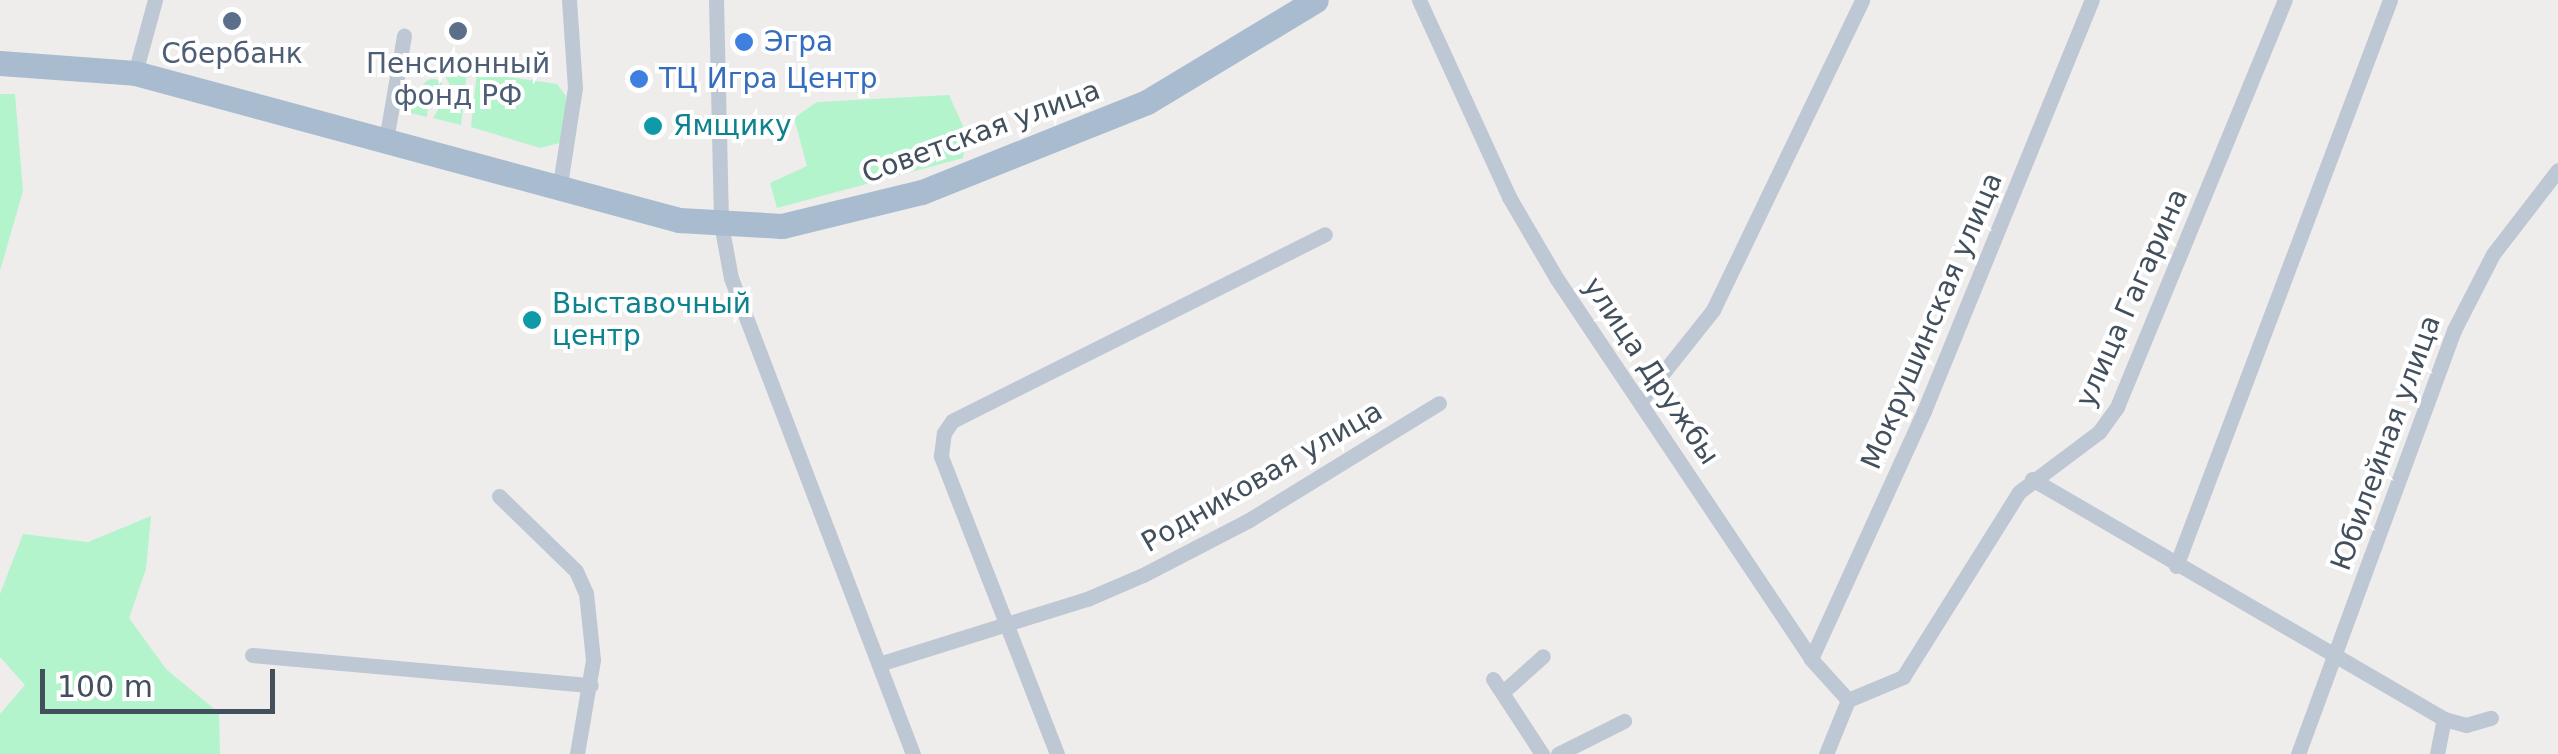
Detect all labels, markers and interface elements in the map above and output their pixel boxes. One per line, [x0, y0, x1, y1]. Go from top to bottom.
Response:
marker: Сбербанк [221, 10, 243, 32]
marker: Пенсионный фонд РФ [447, 20, 469, 42]
place label: Эгра [764, 25, 833, 59]
marker: Эгра [733, 31, 755, 53]
place label: Сбербанк [161, 37, 303, 71]
place label: Пенсионный фонд РФ [366, 47, 550, 113]
place label: ТЦ Игра Центр [659, 62, 878, 96]
marker: ТЦ Игра Центр [628, 68, 650, 90]
street label: Советская улица [857, 73, 1105, 191]
place label: Ямщику [673, 109, 792, 143]
marker: Ямщику [642, 115, 664, 137]
street label: Мокрушинская улица [1854, 168, 2010, 474]
street label: улица Гагарина [2069, 184, 2195, 412]
street label: улица Дружбы [1576, 271, 1726, 471]
place label: Выставочный центр [552, 287, 751, 353]
marker: Выставочный центр [521, 309, 543, 331]
street label: Юбилейная улица [2324, 311, 2448, 575]
street label: Родниковая улица [1136, 394, 1388, 560]
scale bar [45, 649, 280, 711]
text: 100 m [57, 669, 153, 704]

